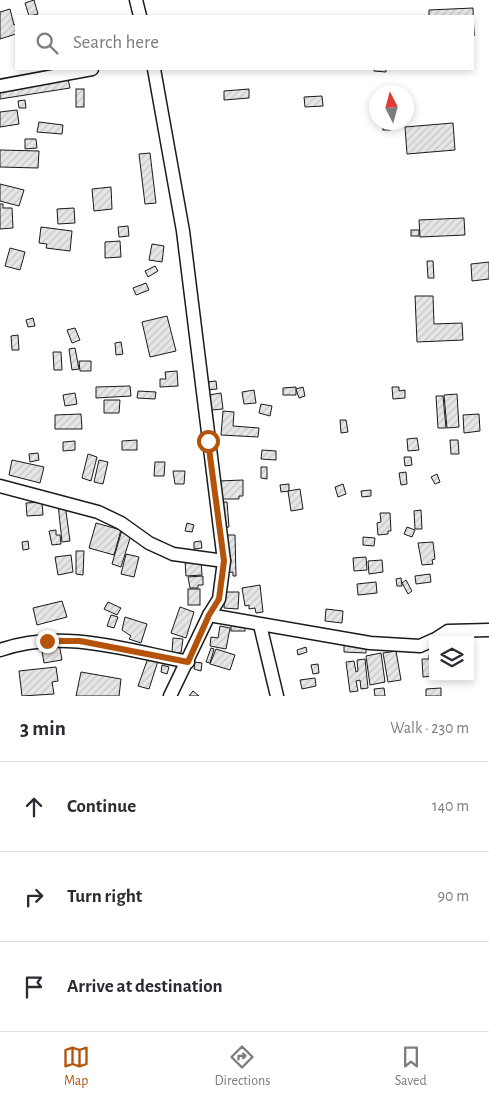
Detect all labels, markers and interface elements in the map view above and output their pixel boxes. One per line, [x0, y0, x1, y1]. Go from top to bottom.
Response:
search box [15, 15, 474, 70]
icon: search [33, 29, 61, 57]
text: Search here [73, 33, 159, 52]
north arrow [369, 85, 414, 130]
route start [197, 430, 220, 453]
route end [36, 630, 59, 653]
map controls [429, 636, 474, 681]
button: layers [429, 636, 474, 681]
text: 3 min [20, 718, 66, 739]
text: Walk · 230 m [390, 720, 469, 736]
icon: ahead [20, 793, 48, 821]
text: Continue [67, 797, 136, 816]
text: 140 m [432, 798, 469, 814]
icon: right [20, 883, 48, 911]
text: Turn right [67, 887, 142, 906]
text: 90 m [438, 888, 469, 904]
icon: arrive [20, 973, 48, 1001]
text: Arrive at destination [67, 977, 223, 996]
tab: Map [62, 1043, 90, 1090]
tab: Directions [215, 1043, 270, 1090]
tab: Saved [395, 1043, 427, 1090]

